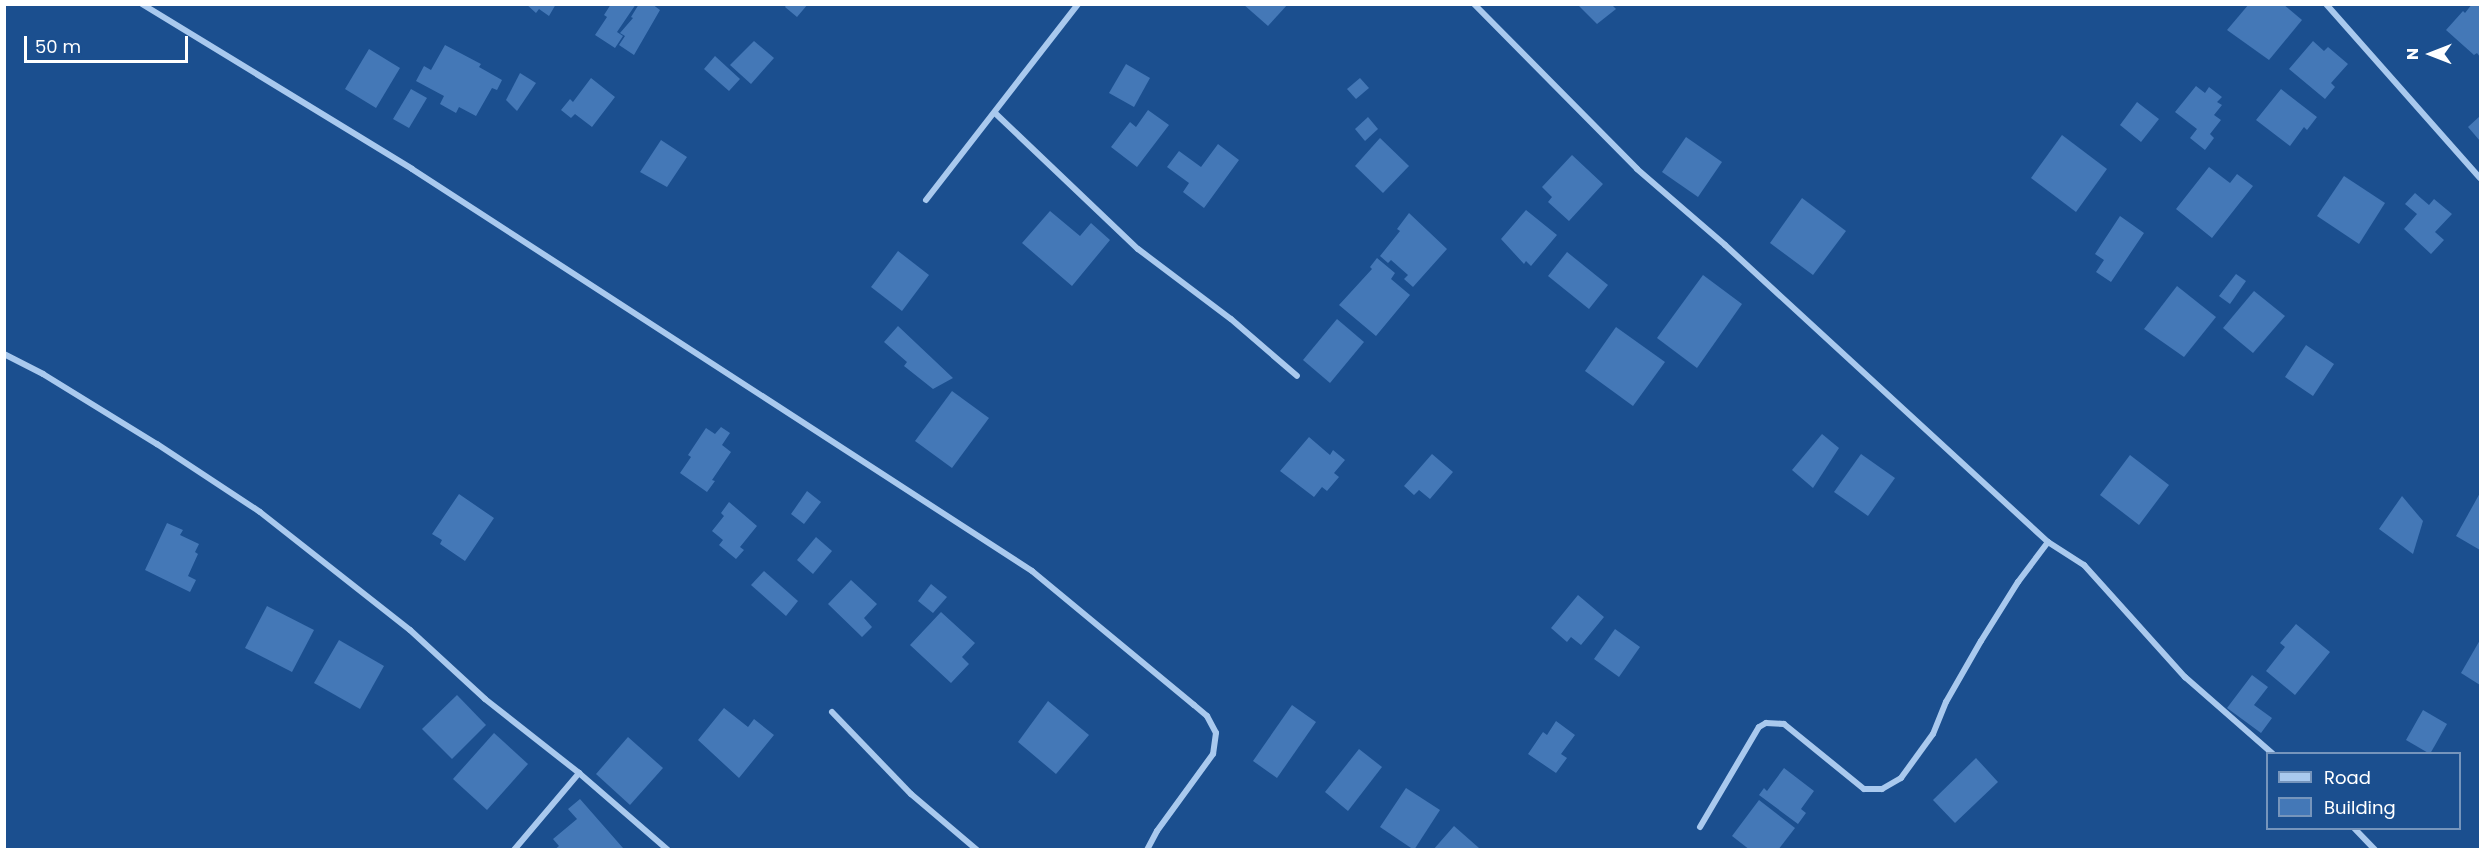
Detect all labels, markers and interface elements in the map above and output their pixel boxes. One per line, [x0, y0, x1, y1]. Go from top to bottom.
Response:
scale bar [27, 24, 190, 62]
north arrow [2401, 24, 2461, 84]
text: 50 m [35, 34, 81, 59]
text: N [2401, 48, 2424, 60]
legend [2266, 752, 2461, 830]
text: Road [2324, 765, 2371, 790]
text: Building [2324, 795, 2396, 820]

